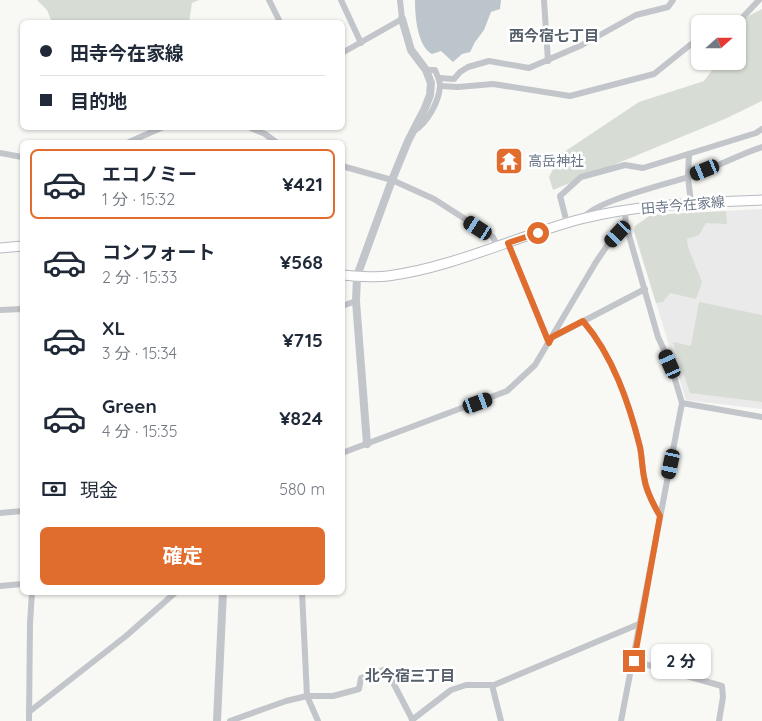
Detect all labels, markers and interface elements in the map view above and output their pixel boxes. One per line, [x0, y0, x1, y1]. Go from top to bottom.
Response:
north arrow [691, 15, 746, 70]
map controls [691, 15, 746, 70]
district label: 西今宿七丁目 [509, 26, 599, 45]
text: 田寺今在家線 [70, 41, 184, 65]
text: 目的地 [70, 89, 127, 113]
temple icon: 高岳神社 [494, 146, 524, 176]
place label: 高岳神社 [528, 152, 584, 170]
car [688, 157, 721, 183]
icon: car [42, 162, 87, 207]
text: エコノミー [102, 162, 197, 186]
text: ¥421 [282, 172, 323, 196]
text: 1 分 · 15:32 [102, 189, 175, 209]
street label: 田寺今在家線 [640, 192, 726, 218]
car [461, 214, 494, 242]
car [602, 218, 633, 250]
route start [527, 222, 549, 244]
icon: car [42, 240, 87, 285]
text: コンフォート [102, 240, 215, 264]
text: ¥568 [280, 250, 323, 274]
text: 2 分 · 15:33 [102, 267, 178, 287]
text: XL [102, 316, 125, 340]
icon: car [42, 318, 87, 363]
text: ¥715 [282, 328, 323, 352]
text: 3 分 · 15:34 [102, 343, 177, 363]
car [657, 347, 682, 381]
car [461, 391, 494, 415]
text: Green [102, 394, 157, 418]
icon: car [42, 396, 87, 441]
text: ¥824 [279, 406, 323, 430]
text: 4 分 · 15:35 [102, 421, 177, 441]
car [660, 448, 681, 480]
icon: cash [40, 475, 68, 503]
text: 現金 [80, 478, 118, 502]
text: 580 m [279, 479, 325, 499]
button: 確定 [40, 527, 325, 585]
callout: 2 分 [652, 644, 712, 678]
route end [623, 650, 645, 672]
text: 2 分 [666, 651, 696, 671]
district label: 北今宿三丁目 [365, 666, 455, 685]

